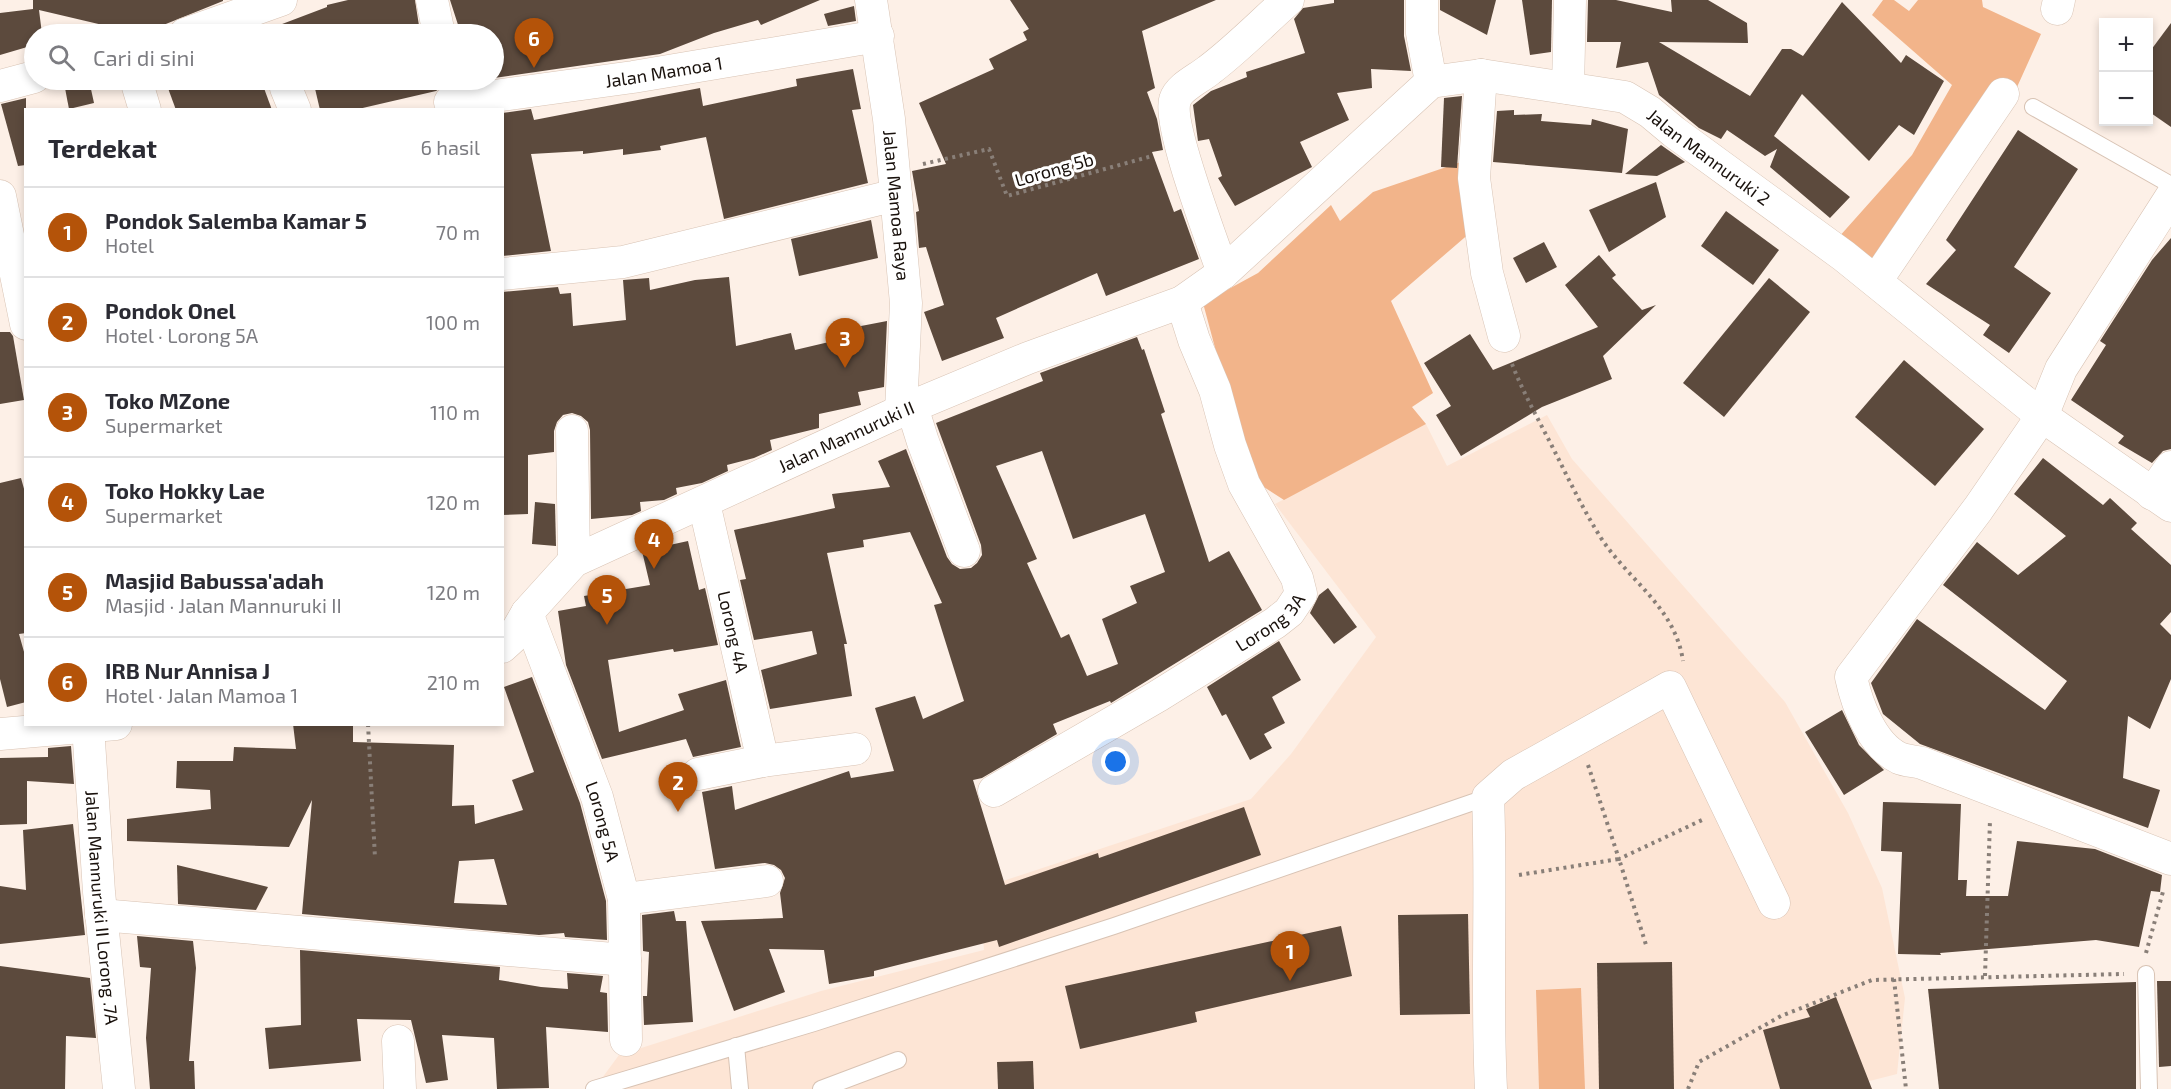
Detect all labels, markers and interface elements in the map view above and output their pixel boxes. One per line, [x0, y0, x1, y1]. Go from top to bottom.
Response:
map controls [2099, 18, 2153, 126]
button: + [2099, 18, 2153, 72]
pin: 6 [514, 19, 554, 68]
search box [24, 24, 504, 90]
icon: search [45, 41, 78, 74]
text: Cari di sini [93, 44, 195, 70]
street label: Jalan Mamoa 1 [604, 51, 724, 92]
button: − [2099, 72, 2153, 126]
street label: Jalan Mannuruki 2 [1643, 104, 1775, 210]
street label: Jalan Mamoa Raya [879, 129, 915, 282]
text: Terdekat [48, 132, 157, 163]
text: 6 hasil [420, 135, 480, 159]
street label: Lorong 5b [1012, 147, 1096, 191]
text: Pondok Salemba Kamar 5 [105, 207, 367, 233]
text: 1 [63, 220, 72, 244]
text: 70 m [436, 220, 480, 244]
text: Hotel [105, 233, 154, 257]
text: Pondok Onel [105, 297, 236, 323]
text: 2 [62, 310, 73, 334]
text: 100 m [426, 310, 480, 334]
pin: 3 [826, 318, 864, 368]
text: Hotel · Lorong 5A [105, 323, 258, 347]
text: Toko MZone [105, 387, 230, 413]
street label: Jalan Mannuruki II [775, 396, 917, 477]
text: 3 [62, 400, 73, 424]
text: 110 m [430, 400, 480, 424]
text: Supermarket [105, 413, 223, 437]
text: Toko Hokky Lae [105, 477, 265, 503]
text: 4 [61, 490, 74, 514]
text: 120 m [427, 490, 480, 514]
text: Supermarket [105, 503, 223, 527]
pin: 4 [634, 520, 674, 569]
text: Masjid Babussa'adah [105, 567, 324, 593]
pin: 5 [588, 576, 626, 625]
text: 5 [62, 580, 73, 604]
text: 120 m [427, 580, 480, 604]
street label: Lorong 4A [713, 589, 754, 676]
street label: Lorong 3A [1231, 589, 1310, 656]
text: Masjid · Jalan Mannuruki II [105, 593, 342, 617]
text: IRB Nur Annisa J [105, 657, 270, 683]
text: 6 [62, 670, 73, 694]
text: 210 m [427, 670, 480, 694]
text: Hotel · Jalan Mamoa 1 [105, 683, 298, 707]
your location [1101, 747, 1130, 776]
pin: 2 [658, 762, 698, 812]
street label: Lorong 5A [581, 778, 625, 865]
street label: Jalan Mannuruki II Lorong .7A [81, 789, 124, 1027]
pin: 1 [1270, 932, 1310, 981]

